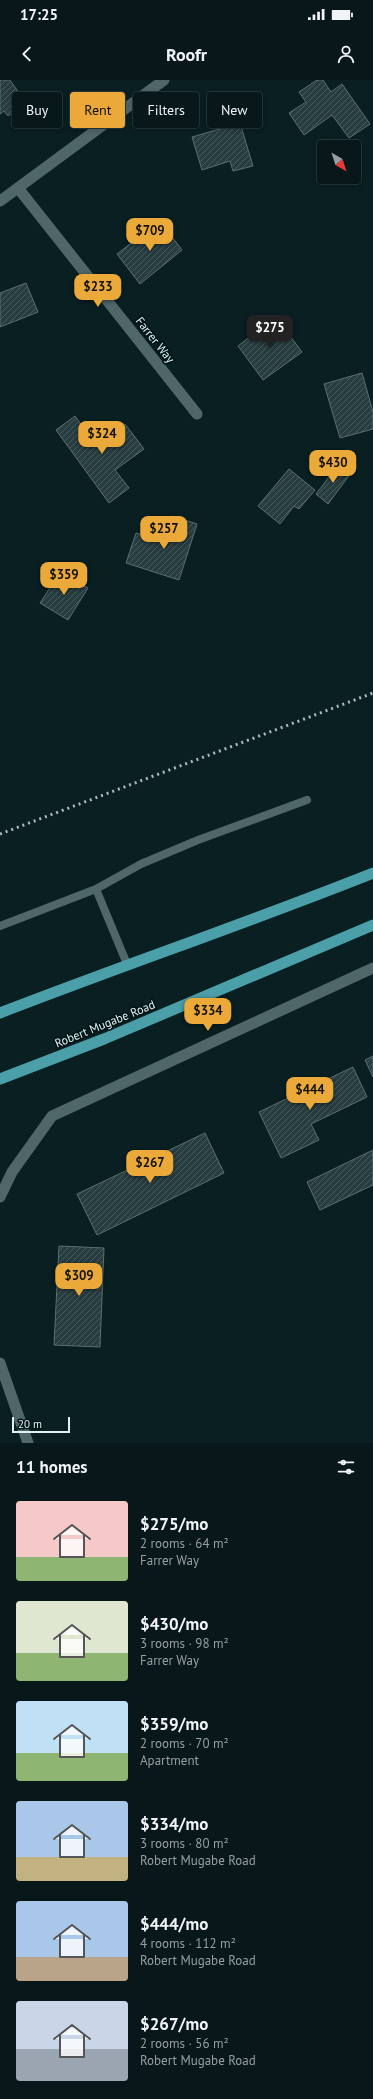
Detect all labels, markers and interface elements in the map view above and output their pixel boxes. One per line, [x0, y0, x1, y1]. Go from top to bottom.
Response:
text: 17:25 [20, 5, 58, 24]
icon: back [16, 43, 38, 65]
text: Roofr [166, 43, 207, 66]
icon: person [335, 43, 357, 65]
chip: Buy [12, 92, 62, 128]
chip: Rent [70, 92, 125, 128]
chip: Filters [133, 92, 199, 128]
chip: New [207, 92, 262, 128]
north arrow [317, 140, 361, 184]
map controls [317, 140, 361, 184]
pin: $709 [126, 218, 174, 252]
text: $709 [135, 222, 165, 239]
pin: $233 [74, 274, 122, 308]
text: $233 [83, 278, 113, 295]
street label: Farrer Way [133, 314, 178, 366]
pin: $275 [246, 315, 294, 349]
text: $275 [255, 319, 285, 336]
pin: $324 [78, 421, 126, 455]
text: $324 [87, 425, 117, 442]
pin: $430 [309, 450, 357, 484]
text: $430 [318, 454, 348, 471]
pin: $257 [140, 516, 188, 550]
text: $257 [149, 520, 179, 537]
pin: $359 [40, 562, 88, 596]
text: $359 [49, 566, 79, 583]
street label: Robert Mugabe Road [52, 997, 157, 1050]
pin: $334 [184, 998, 232, 1032]
text: $334 [193, 1002, 223, 1019]
pin: $444 [286, 1077, 334, 1111]
text: $444 [295, 1081, 325, 1098]
pin: $267 [126, 1150, 174, 1184]
text: $267 [135, 1154, 165, 1171]
pin: $309 [55, 1263, 103, 1297]
text: $309 [64, 1267, 94, 1284]
scale bar [12, 1415, 70, 1434]
text: 20 m [18, 1417, 42, 1431]
text: 11 homes [16, 1456, 87, 1478]
icon: filters [335, 1456, 357, 1478]
text: $275/mo [140, 1513, 208, 1535]
icon: home [48, 1517, 96, 1565]
text: 2 rooms · 64 m² [140, 1535, 229, 1552]
text: Farrer Way [140, 1552, 199, 1569]
text: $430/mo [140, 1613, 208, 1635]
icon: home [48, 1617, 96, 1665]
text: 3 rooms · 98 m² [140, 1635, 229, 1652]
text: Farrer Way [140, 1652, 199, 1669]
text: $359/mo [140, 1713, 208, 1735]
icon: home [48, 1717, 96, 1765]
text: 2 rooms · 70 m² [140, 1735, 229, 1752]
text: Apartment [140, 1752, 199, 1769]
text: $334/mo [140, 1813, 208, 1835]
icon: home [48, 1817, 96, 1865]
text: 3 rooms · 80 m² [140, 1835, 229, 1852]
text: Robert Mugabe Road [140, 1852, 256, 1869]
text: $444/mo [140, 1913, 208, 1935]
icon: home [48, 1917, 96, 1965]
text: 4 rooms · 112 m² [140, 1935, 236, 1952]
text: Robert Mugabe Road [140, 1952, 256, 1969]
text: $267/mo [140, 2013, 208, 2035]
icon: home [48, 2017, 96, 2065]
text: 2 rooms · 56 m² [140, 2035, 229, 2052]
text: Robert Mugabe Road [140, 2052, 256, 2069]

